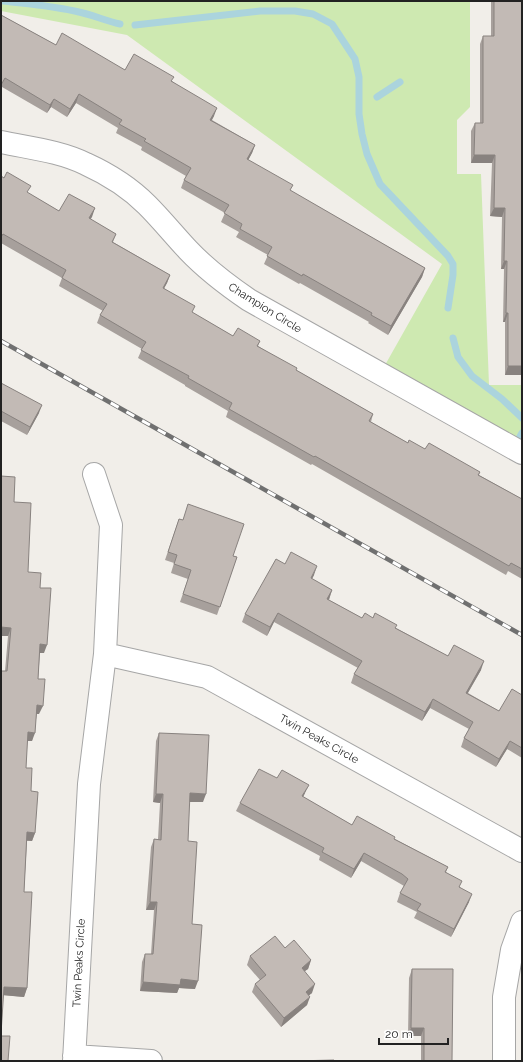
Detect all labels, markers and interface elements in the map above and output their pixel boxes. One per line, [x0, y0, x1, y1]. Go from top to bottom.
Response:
street label: Champion Circle [226, 280, 305, 336]
street label: Twin Peaks Circle [277, 712, 361, 766]
street label: Twin Peaks Circle [70, 918, 88, 1008]
scale bar [379, 1020, 448, 1046]
text: 20 m [385, 1027, 413, 1041]

